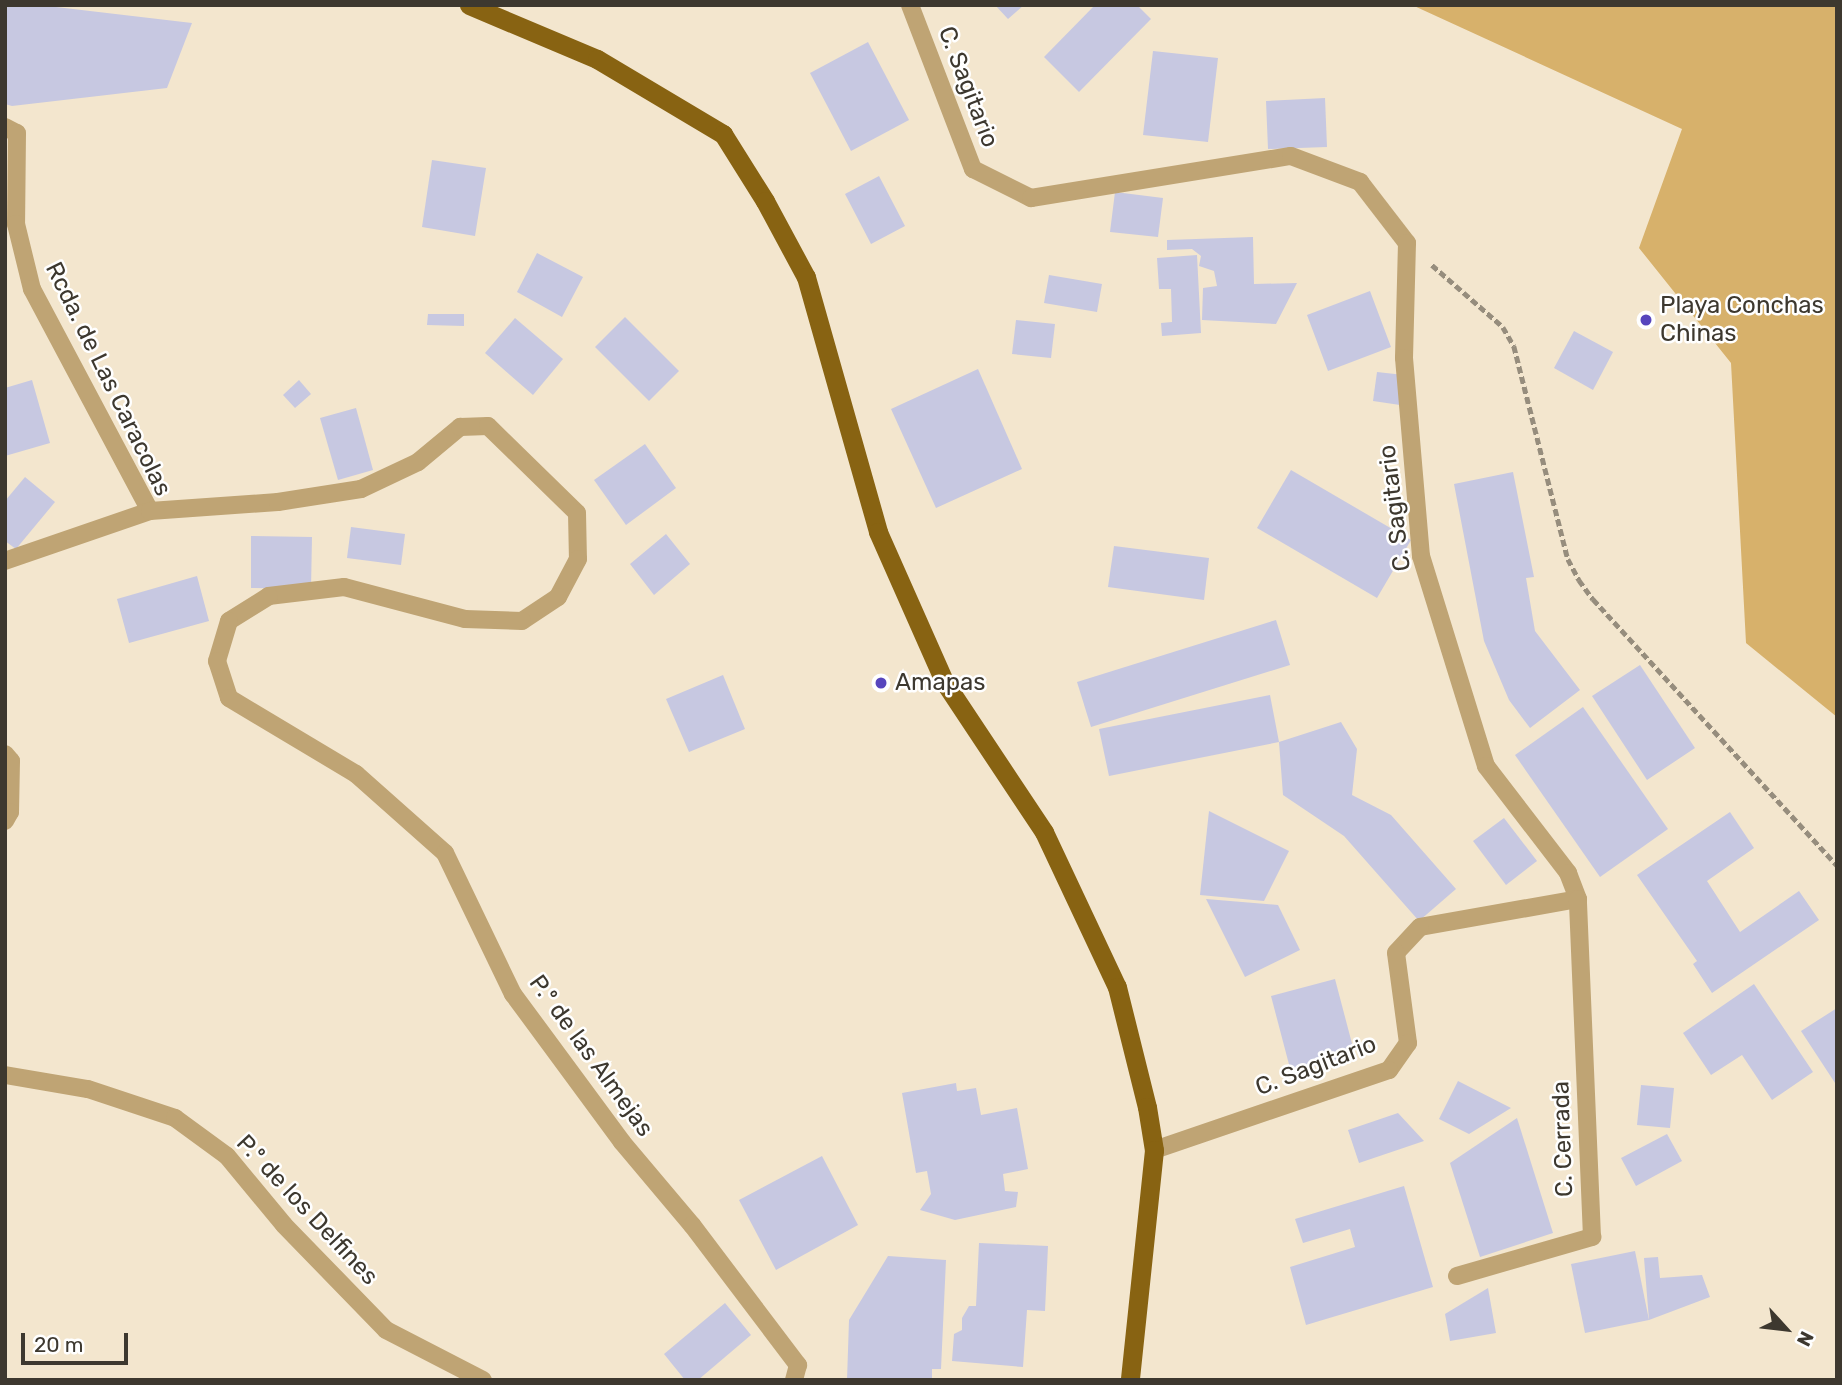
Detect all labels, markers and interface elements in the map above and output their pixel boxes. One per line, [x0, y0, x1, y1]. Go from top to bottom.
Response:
street label: C. Sagitario [932, 22, 1004, 152]
street label: Rcda. de Las Caracolas [39, 257, 177, 501]
place label: Playa Conchas Chinas [1660, 292, 1824, 348]
marker: Playa Conchas Chinas [1638, 312, 1654, 328]
street label: C. Sagitario [1373, 443, 1417, 573]
place label: Amapas [895, 669, 985, 697]
marker: Amapas [873, 675, 889, 691]
street label: P.º de las Almejas [523, 969, 659, 1143]
street label: C. Sagitario [1251, 1030, 1381, 1102]
street label: C. Cerrada [1547, 1081, 1579, 1197]
street label: P.º de los Delfines [230, 1129, 384, 1291]
north arrow [1751, 1294, 1821, 1364]
scale bar [24, 1318, 131, 1362]
text: N [1792, 1327, 1819, 1350]
text: 20 m [34, 1332, 83, 1357]

